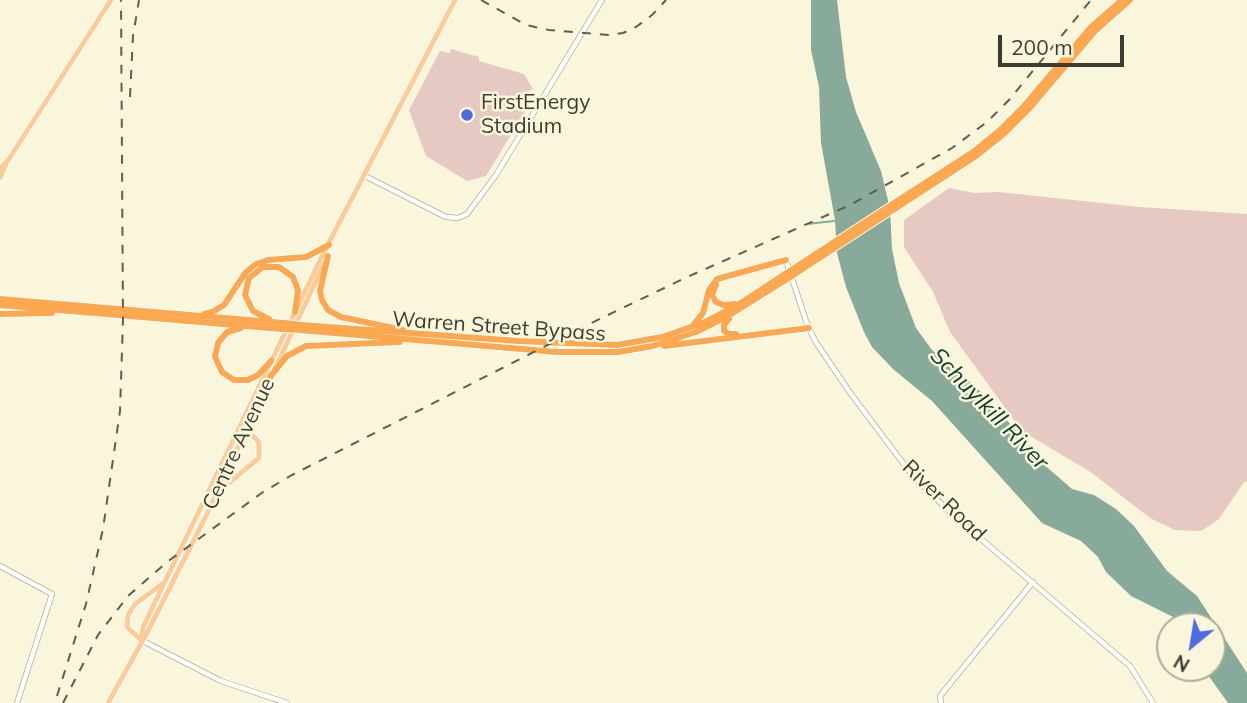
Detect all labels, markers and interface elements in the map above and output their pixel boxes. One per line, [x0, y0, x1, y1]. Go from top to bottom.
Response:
scale bar [1002, 21, 1128, 65]
text: 200 m [1011, 34, 1073, 60]
place label: FirstEnergy Stadium [481, 90, 590, 140]
marker: FirstEnergy Stadium [459, 107, 475, 123]
street label: Warren Street Bypass [391, 307, 607, 347]
water label: Schuylkill River [924, 342, 1054, 476]
street label: Centre Avenue [198, 374, 280, 514]
street label: River Road [897, 455, 991, 547]
north arrow [1156, 612, 1226, 682]
text: N [1169, 649, 1194, 677]

